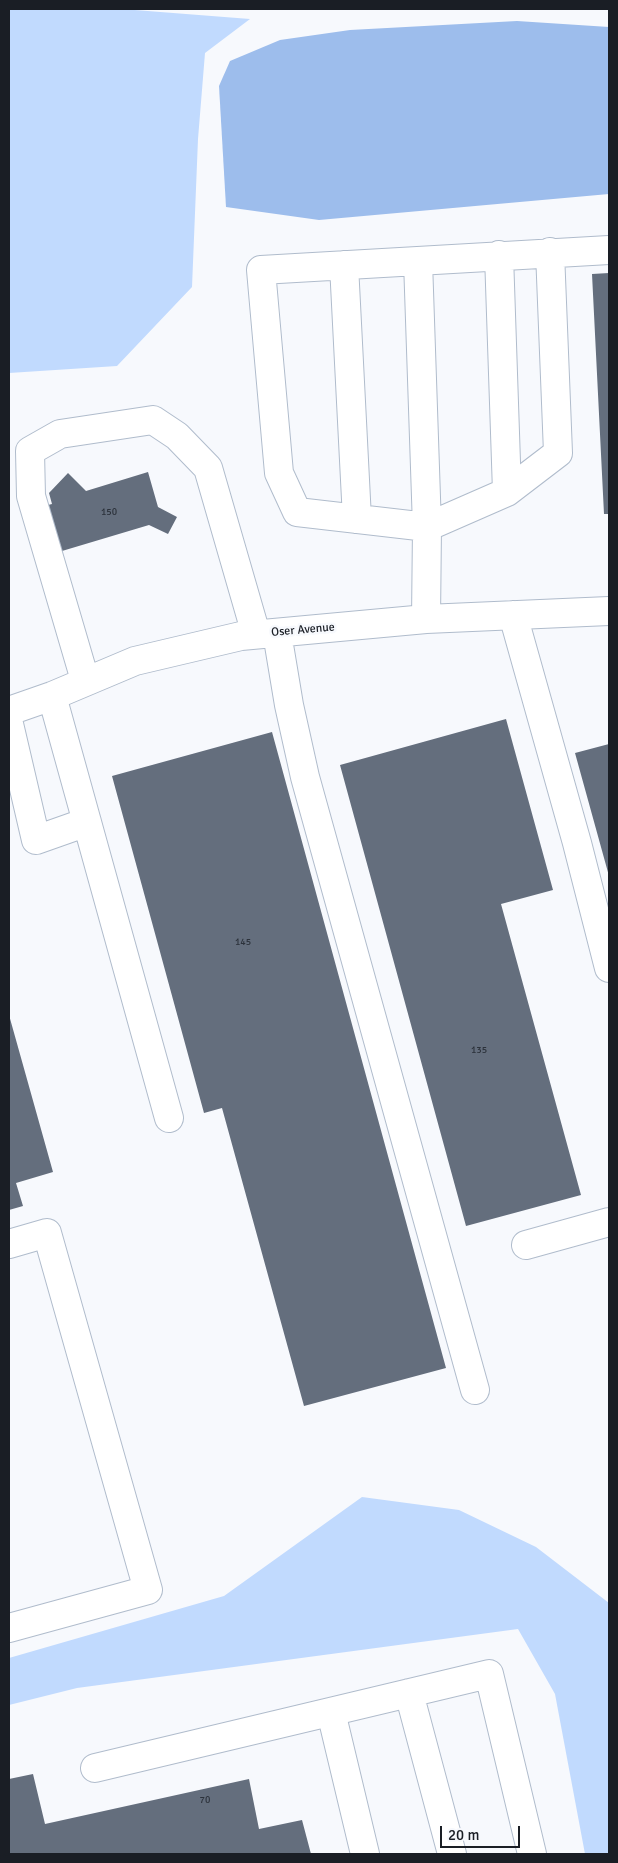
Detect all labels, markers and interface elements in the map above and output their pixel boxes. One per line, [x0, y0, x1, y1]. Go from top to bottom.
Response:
house number: 150 [101, 506, 117, 518]
street label: Oser Avenue [271, 620, 335, 640]
house number: 145 [235, 936, 251, 948]
house number: 135 [471, 1044, 487, 1056]
house number: 70 [200, 1794, 210, 1806]
scale bar [443, 1816, 523, 1848]
text: 20 m [448, 1826, 479, 1844]

